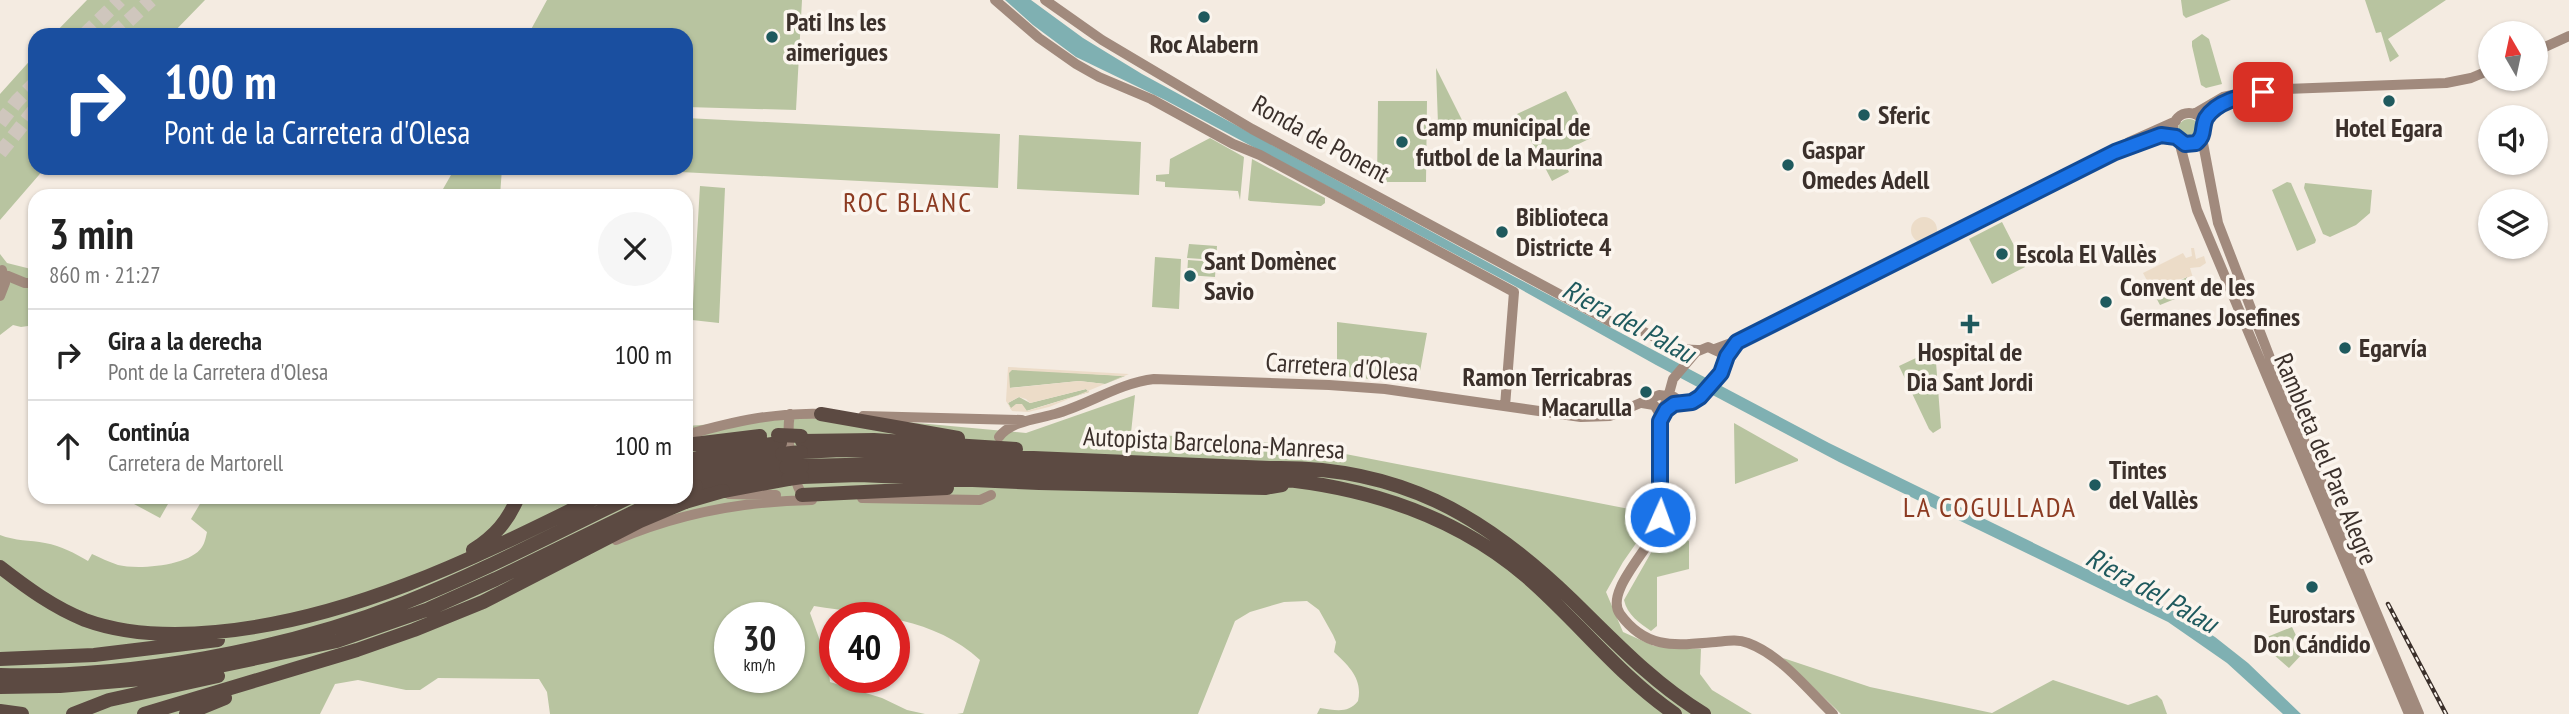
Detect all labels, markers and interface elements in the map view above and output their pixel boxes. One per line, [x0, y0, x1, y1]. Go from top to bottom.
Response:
place label: Pati Ins les aimerigues [786, 5, 888, 68]
marker: Roc Alabern [1196, 9, 1212, 25]
north arrow [2478, 21, 2548, 91]
map controls [2478, 21, 2548, 259]
place label: Roc Alabern [1150, 27, 1258, 60]
marker: Pati Ins les aimerigues [764, 29, 780, 45]
text: 100 m [164, 49, 277, 113]
icon: right [49, 56, 140, 147]
pin [2233, 62, 2293, 122]
icon: arrive [2244, 73, 2282, 111]
street label: Ronda de Ponent [1247, 87, 1396, 190]
marker: Hotel Egara [2381, 93, 2397, 109]
place label: Sferic [1878, 98, 1930, 131]
button: sound [2478, 105, 2548, 175]
marker: Sferic [1856, 107, 1872, 123]
place label: Camp municipal de futbol de la Maurina [1416, 110, 1603, 173]
text: Pont de la Carretera d'Olesa [164, 111, 470, 153]
place label: Hotel Egara [2335, 111, 2443, 144]
place label: Gaspar Omedes Adell [1802, 133, 1930, 196]
marker: Camp municipal de futbol de la Maurina [1394, 134, 1410, 150]
marker: Gaspar Omedes Adell [1780, 157, 1796, 173]
district label: ROC BLANC [843, 183, 973, 220]
button: layers [2478, 189, 2548, 259]
place label: Biblioteca Districte 4 [1516, 200, 1612, 263]
text: 3 min [49, 206, 134, 261]
button: close [598, 212, 672, 286]
marker: Biblioteca Districte 4 [1494, 224, 1510, 240]
place label: Escola El Vallès [2016, 237, 2157, 270]
place label: Sant Domènec Savio [1204, 244, 1336, 307]
marker: Escola El Vallès [1994, 246, 2010, 262]
text: 860 m · 21:27 [49, 260, 161, 289]
marker: Sant Domènec Savio [1182, 268, 1198, 284]
water label: Riera del Palau [1557, 270, 1704, 372]
place label: Convent de les Germanes Josefines [2120, 270, 2300, 333]
marker: Convent de les Germanes Josefines [2098, 294, 2114, 310]
marker: Hospital de Dia Sant Jordi [1960, 314, 1980, 334]
text: Gira a la derecha [108, 324, 262, 357]
place label: Egarvía [2359, 331, 2427, 364]
place label: Hospital de Dia Sant Jordi [1907, 335, 2033, 398]
icon: right [49, 336, 87, 374]
text: 100 m [614, 338, 672, 371]
marker: Egarvía [2337, 340, 2353, 356]
street label: Carretera d'Olesa [1265, 345, 1420, 388]
street label: Rambleta del Pare Alegre [2267, 348, 2386, 570]
text: Pont de la Carretera d'Olesa [108, 357, 328, 386]
place label: Ramon Terricabras Macarulla [1463, 360, 1632, 423]
marker: Ramon Terricabras Macarulla [1638, 384, 1654, 400]
text: Continúa [108, 415, 190, 448]
street label: Autopista Barcelona-Manresa [1082, 419, 1346, 466]
icon: ahead [49, 427, 87, 465]
text: 100 m [614, 429, 672, 462]
text: Carretera de Martorell [108, 448, 283, 477]
place label: Tintes del Vallès [2109, 453, 2198, 516]
marker: Tintes del Vallès [2087, 477, 2103, 493]
position arrow [1623, 480, 1697, 554]
district label: LA COGULLADA [1903, 488, 2077, 525]
water label: Riera del Palau [2080, 538, 2226, 642]
marker: Eurostars Don Cándido [2304, 579, 2320, 595]
place label: Eurostars Don Cándido [2253, 597, 2371, 660]
speed limit sign: 40 [819, 602, 910, 693]
text: 30 [743, 615, 776, 661]
text: km/h [744, 653, 775, 676]

